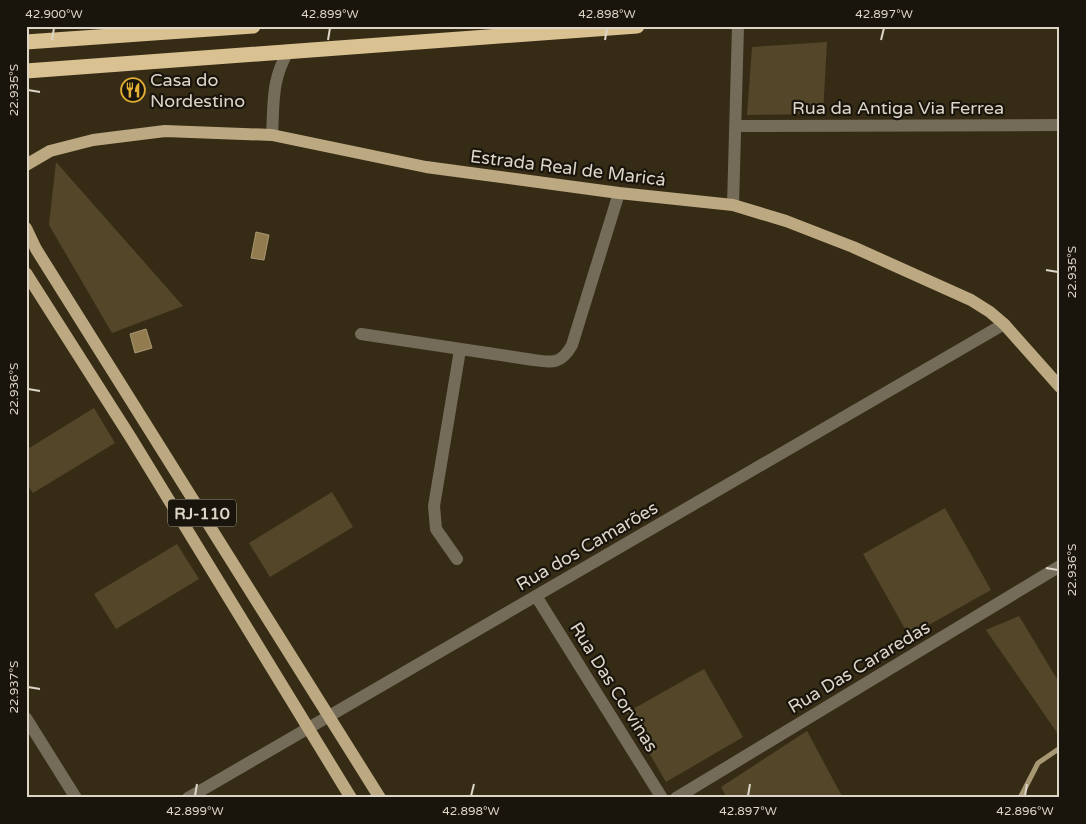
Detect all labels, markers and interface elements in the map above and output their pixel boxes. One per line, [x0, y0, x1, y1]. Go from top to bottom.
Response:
text: 42.900°W [25, 7, 83, 21]
text: 42.899°W [301, 7, 359, 21]
text: 42.898°W [578, 7, 636, 21]
text: 42.897°W [855, 7, 913, 21]
text: 22.935°S [7, 64, 21, 116]
place label: Casa do Nordestino [150, 69, 245, 112]
restaurant icon: Casa do Nordestino [120, 77, 146, 103]
street label: Rua da Antiga Via Ferrea [792, 97, 1004, 119]
street label: Estrada Real de Maricá [469, 145, 667, 191]
text: 22.935°S [1065, 246, 1079, 298]
text: 22.936°S [7, 363, 21, 415]
street label: Rua dos Camarões [512, 497, 662, 595]
road number: RJ-110 [168, 499, 236, 526]
text: 22.936°S [1065, 544, 1079, 596]
street label: Rua Das Cararedas [784, 616, 934, 718]
street label: Rua Das Corvinas [565, 618, 663, 756]
text: 22.937°S [7, 661, 21, 713]
text: 42.899°W [166, 804, 224, 818]
text: 42.898°W [442, 804, 500, 818]
text: 42.897°W [719, 804, 777, 818]
text: 42.896°W [996, 804, 1054, 818]

